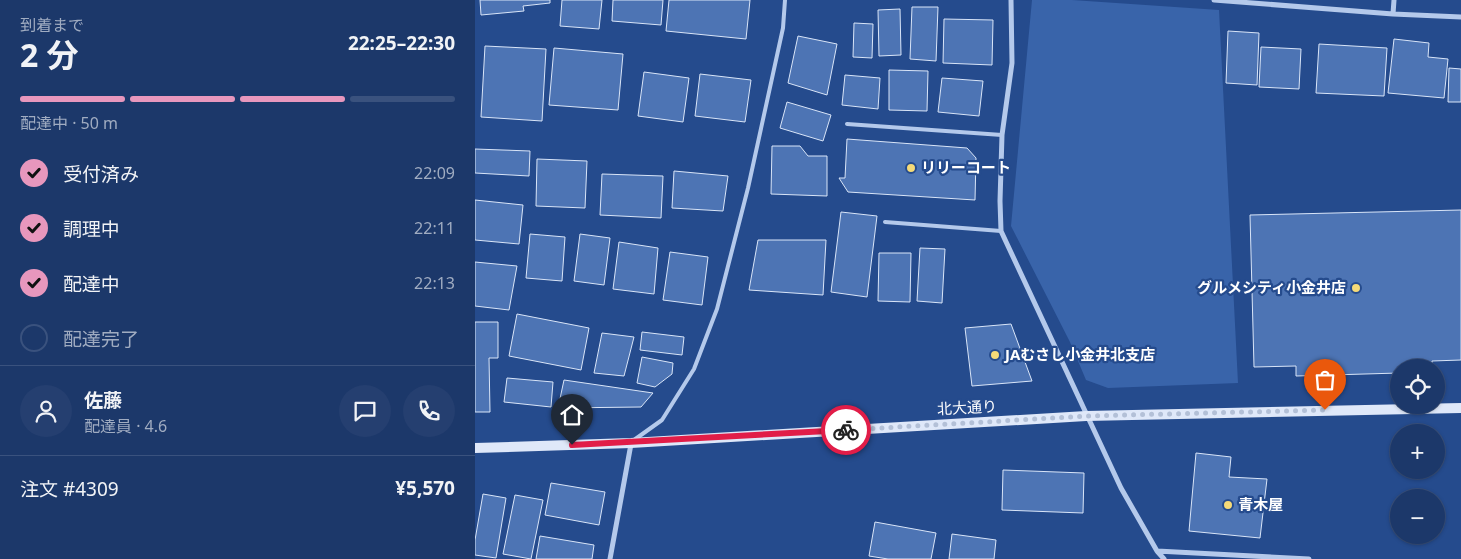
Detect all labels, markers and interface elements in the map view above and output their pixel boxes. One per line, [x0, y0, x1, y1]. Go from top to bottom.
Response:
text: 到着まで [20, 14, 84, 36]
text: 22:25–22:30 [348, 30, 455, 56]
text: 2 分 [20, 33, 79, 76]
text: 配達中 · 50 m [20, 112, 118, 134]
place label: リリーコート [921, 157, 1011, 177]
icon: check [20, 159, 48, 187]
text: 受付済み [63, 161, 139, 187]
text: 22:09 [414, 162, 455, 184]
marker: リリーコート [905, 162, 917, 174]
icon: check [20, 214, 48, 242]
text: 調理中 [63, 216, 120, 242]
text: 22:11 [414, 217, 455, 239]
icon: check [20, 269, 48, 297]
text: 配達中 [63, 271, 120, 297]
text: 22:13 [414, 272, 455, 294]
place label: グルメシティ小金井店 [1197, 277, 1346, 297]
marker: グルメシティ小金井店 [1350, 282, 1362, 294]
text: 配達完了 [63, 326, 139, 352]
place label: JAむさし小金井北支店 [1003, 344, 1155, 364]
marker: JAむさし小金井北支店 [989, 349, 1001, 361]
pin [1304, 359, 1346, 410]
map controls [1390, 359, 1445, 544]
button: locate [1390, 359, 1445, 414]
icon: bag [1311, 366, 1339, 394]
button: person [20, 385, 72, 437]
button: chat [339, 385, 391, 437]
button: phone [403, 385, 455, 437]
text: 佐藤 [84, 387, 122, 413]
pin [551, 394, 593, 445]
street label: 北大通り [936, 395, 997, 419]
icon: home [558, 401, 586, 429]
courier [821, 405, 871, 455]
text: 配達員 · 4.6 [84, 415, 167, 437]
icon: bike [832, 416, 860, 444]
button: + [1390, 424, 1445, 479]
text: ¥5,570 [395, 475, 455, 501]
text: 注文 #4309 [20, 476, 119, 502]
button: − [1390, 489, 1445, 544]
place label: 青木屋 [1238, 494, 1283, 514]
marker: 青木屋 [1222, 499, 1234, 511]

